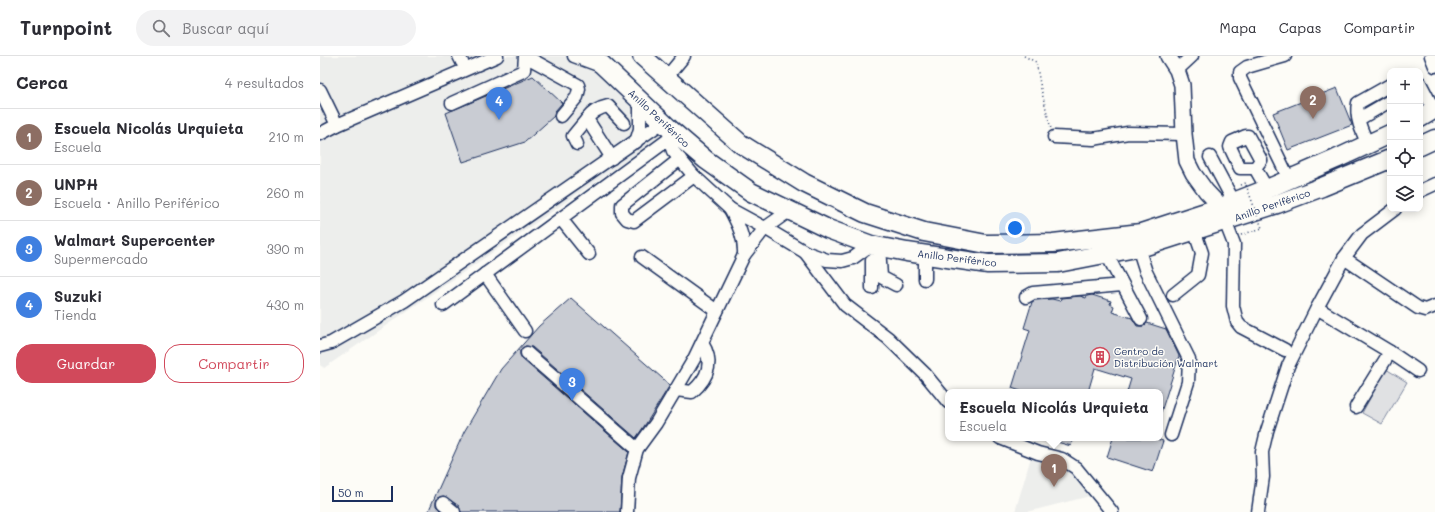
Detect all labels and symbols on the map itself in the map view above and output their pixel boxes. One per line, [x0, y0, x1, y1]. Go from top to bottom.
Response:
street label: Anillo Periférico [625, 86, 693, 150]
pin: 2 [1300, 86, 1326, 119]
pin: 4 [486, 87, 512, 120]
street label: Anillo Periférico [1232, 185, 1312, 225]
your location [1005, 218, 1025, 238]
street label: Anillo Periférico [917, 246, 997, 270]
place label: Centro de Distribución Walmart [1114, 344, 1218, 370]
building icon: Centro de Distribución Walmart [1089, 346, 1111, 368]
pin: 3 [559, 368, 585, 401]
pin: 1 [1041, 454, 1067, 487]
scale bar [332, 484, 393, 503]

